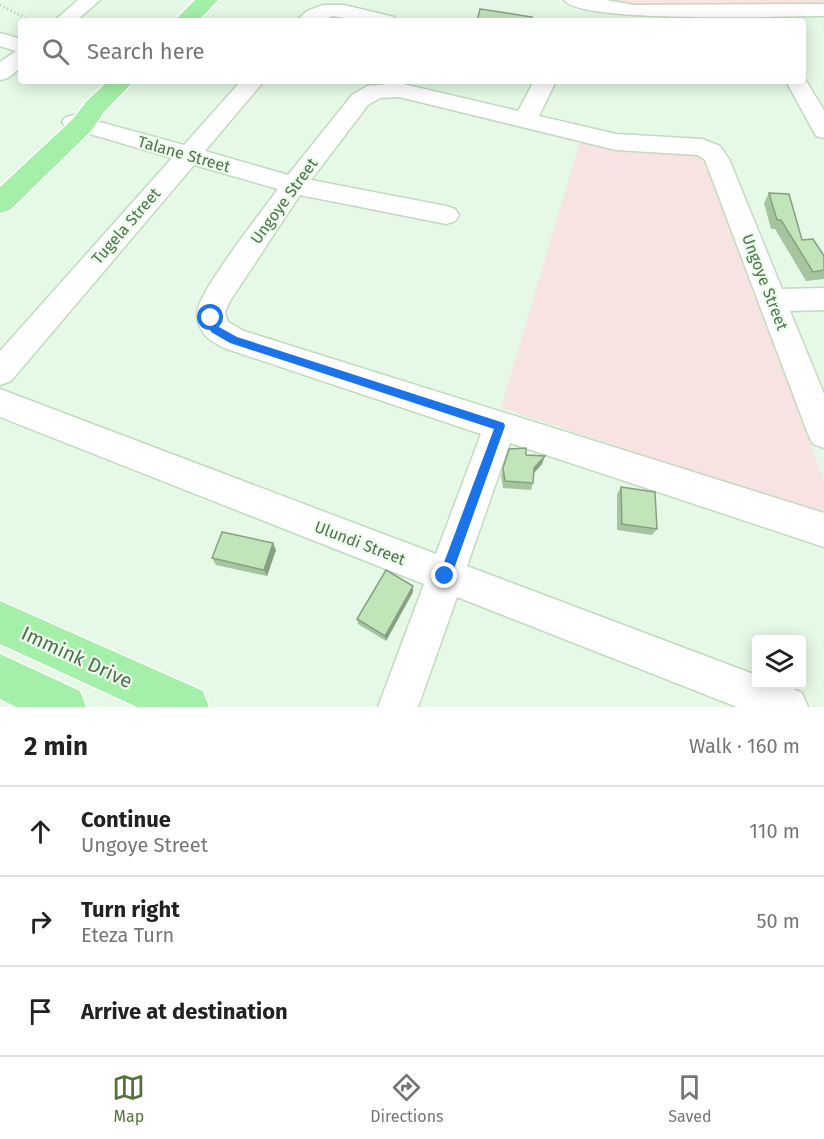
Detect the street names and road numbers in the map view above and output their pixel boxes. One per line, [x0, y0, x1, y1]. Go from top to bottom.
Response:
street label: Talane Street [136, 132, 233, 176]
street label: Ungoye Street [246, 154, 322, 248]
street label: Tugela Street [88, 184, 164, 268]
street label: Ungoye Street [738, 231, 792, 333]
street label: Ulundi Street [312, 517, 408, 569]
street label: Immink Drive [18, 621, 136, 693]

